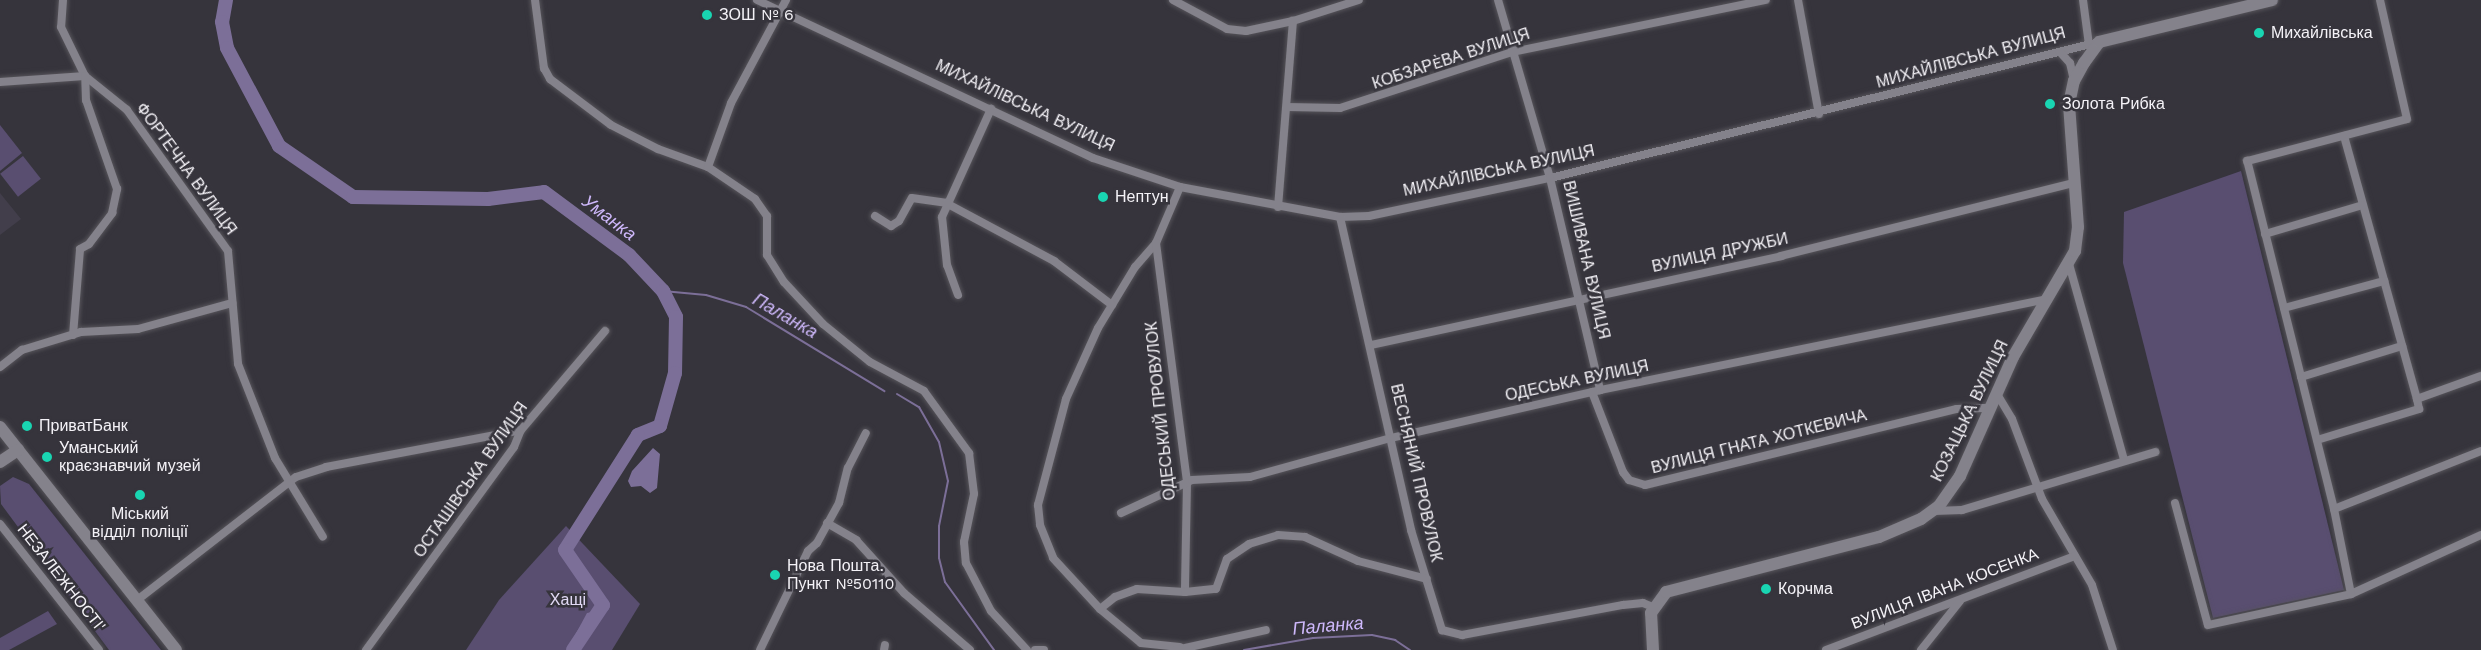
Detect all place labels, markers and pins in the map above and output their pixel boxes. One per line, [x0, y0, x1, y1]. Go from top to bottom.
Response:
place label: ЗОШ № 6 [719, 5, 794, 25]
marker: ЗОШ № 6 [700, 8, 714, 22]
place label: Михайлівська [2271, 23, 2373, 43]
marker: Михайлівська [2252, 26, 2266, 40]
place label: Золота Рибка [2062, 94, 2165, 114]
marker: Золота Рибка [2043, 97, 2057, 111]
place label: Нептун [1115, 187, 1168, 207]
marker: Нептун [1096, 190, 1110, 204]
place label: ПриватБанк [39, 416, 128, 436]
marker: ПриватБанк [20, 419, 34, 433]
place label: Уманський краєзнавчий музей [59, 438, 201, 476]
marker: Уманський краєзнавчий музей [40, 450, 54, 464]
marker: Міський відділ поліції [133, 488, 147, 502]
place label: Міський відділ поліції [92, 504, 188, 542]
place label: Нова Пошта. Пункт №50110 [787, 556, 894, 594]
marker: Нова Пошта. Пункт №50110 [768, 568, 782, 582]
place label: Корчма [1778, 579, 1833, 599]
marker: Корчма [1759, 582, 1773, 596]

